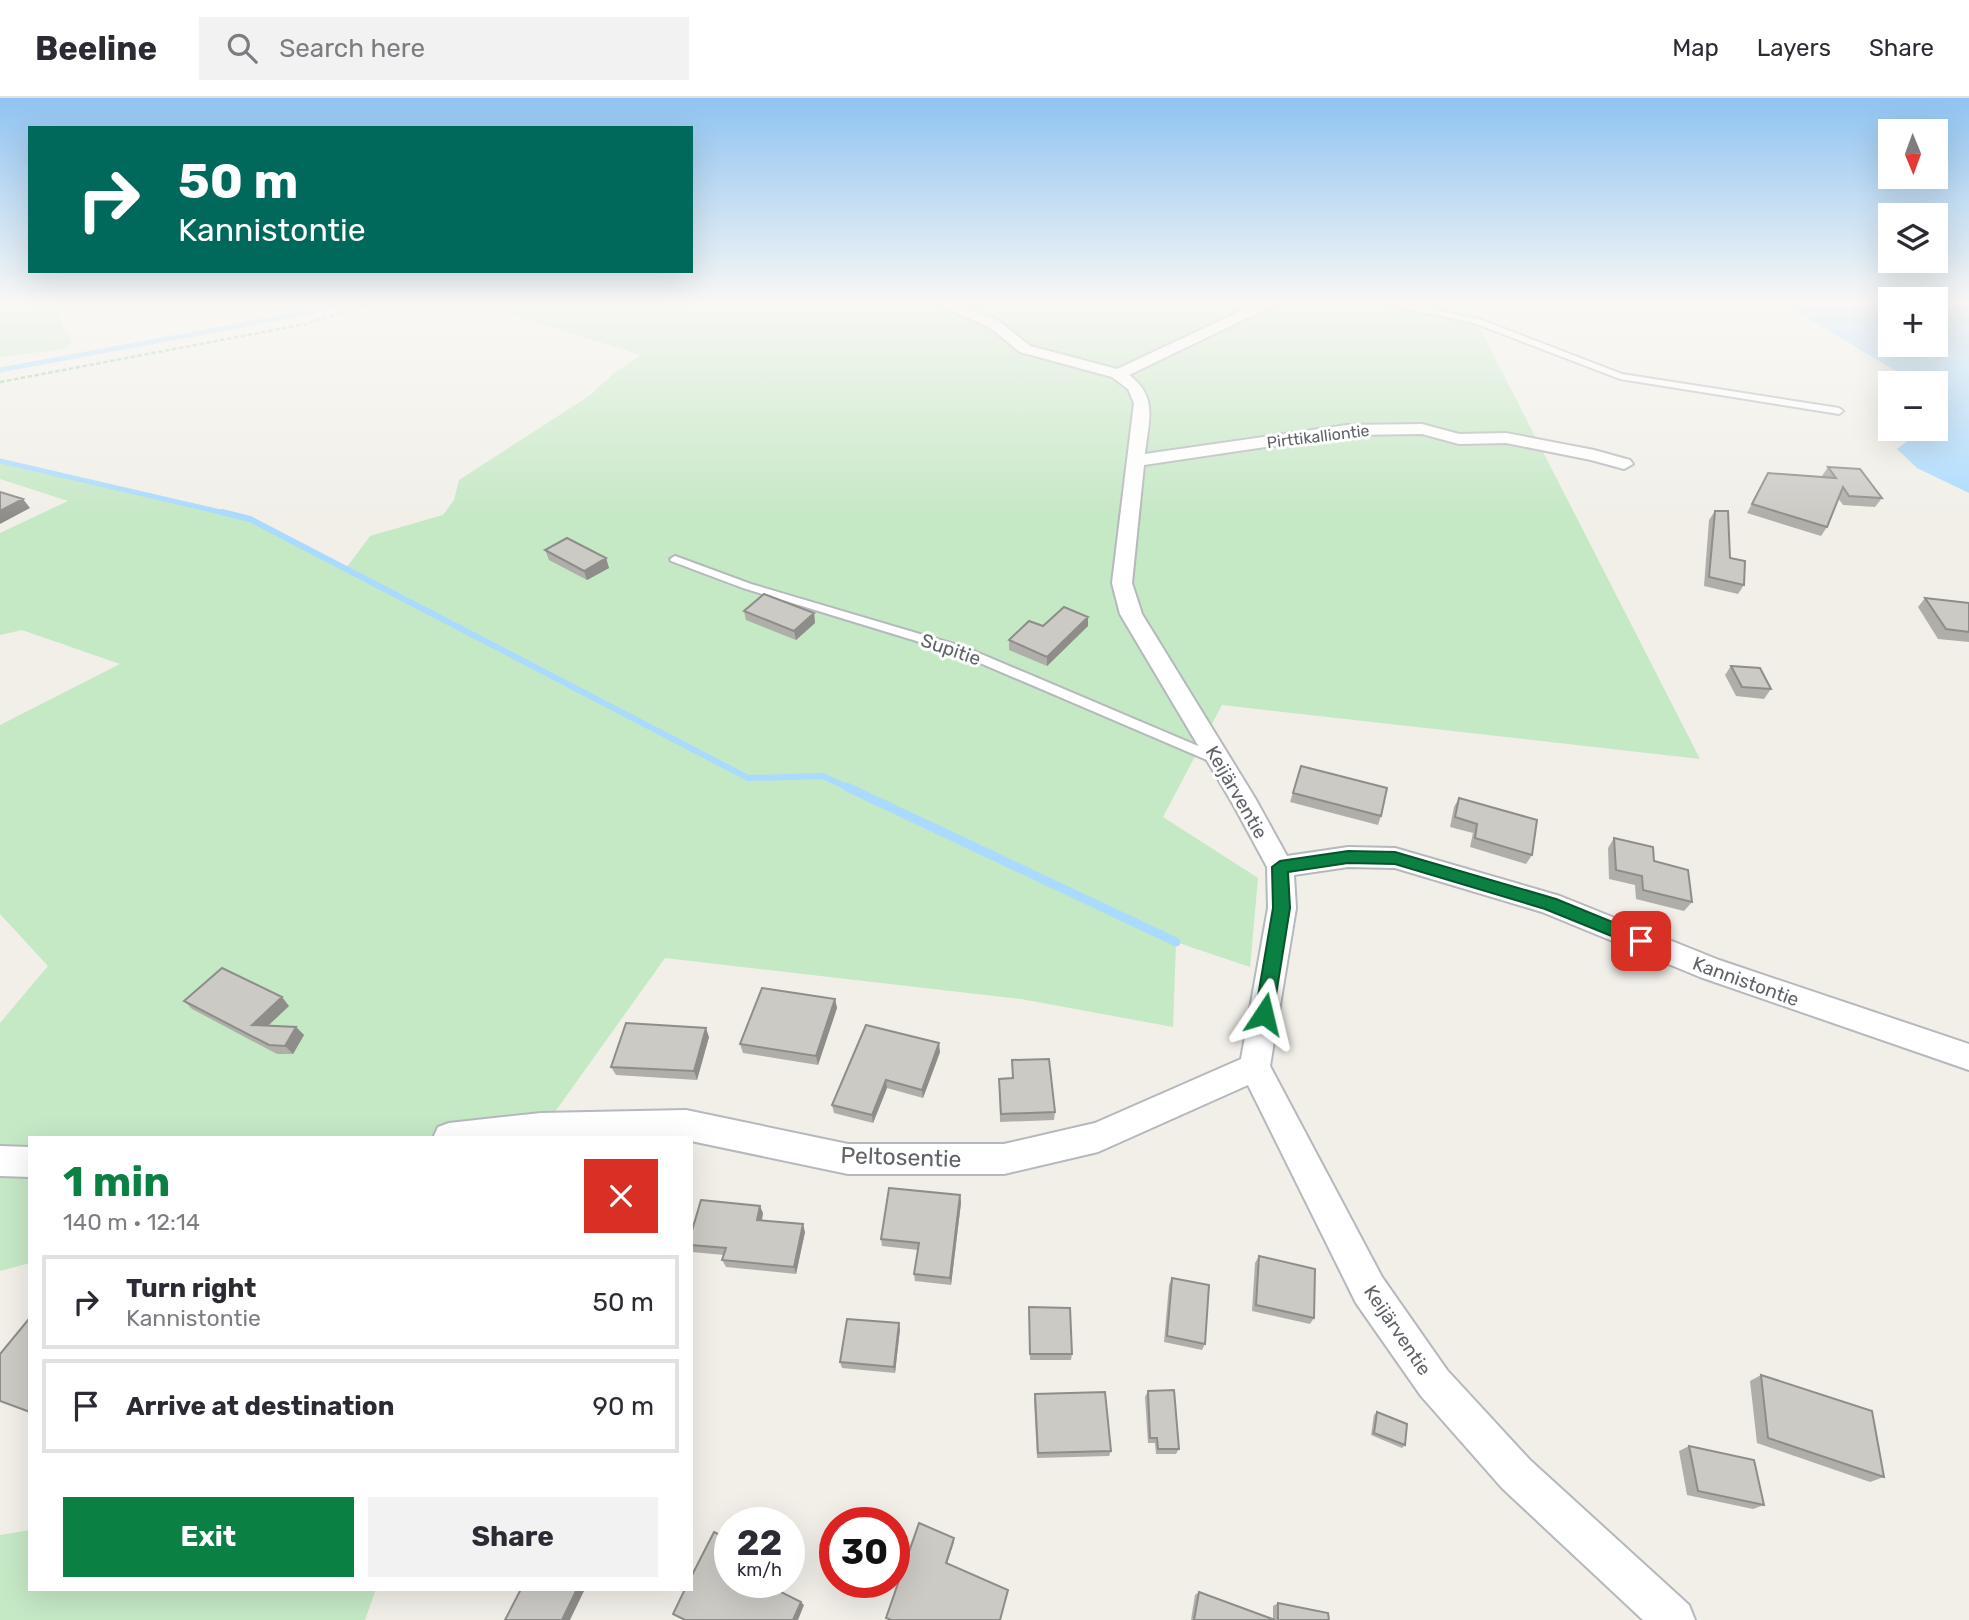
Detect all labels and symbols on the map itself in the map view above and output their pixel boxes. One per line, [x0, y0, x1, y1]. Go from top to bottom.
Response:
north arrow [1878, 119, 1948, 189]
street label: Pirttikalliontie [1266, 421, 1370, 452]
street label: Supitie [918, 629, 984, 670]
street label: Keijärventie [1201, 742, 1272, 843]
pin [1611, 911, 1671, 971]
street label: Kannistontie [1690, 952, 1802, 1011]
position arrow [1227, 977, 1301, 1051]
street label: Peltosentie [840, 1141, 962, 1173]
street label: Keijärventie [1359, 1281, 1436, 1380]
speed limit sign: 30 [819, 1507, 910, 1598]

